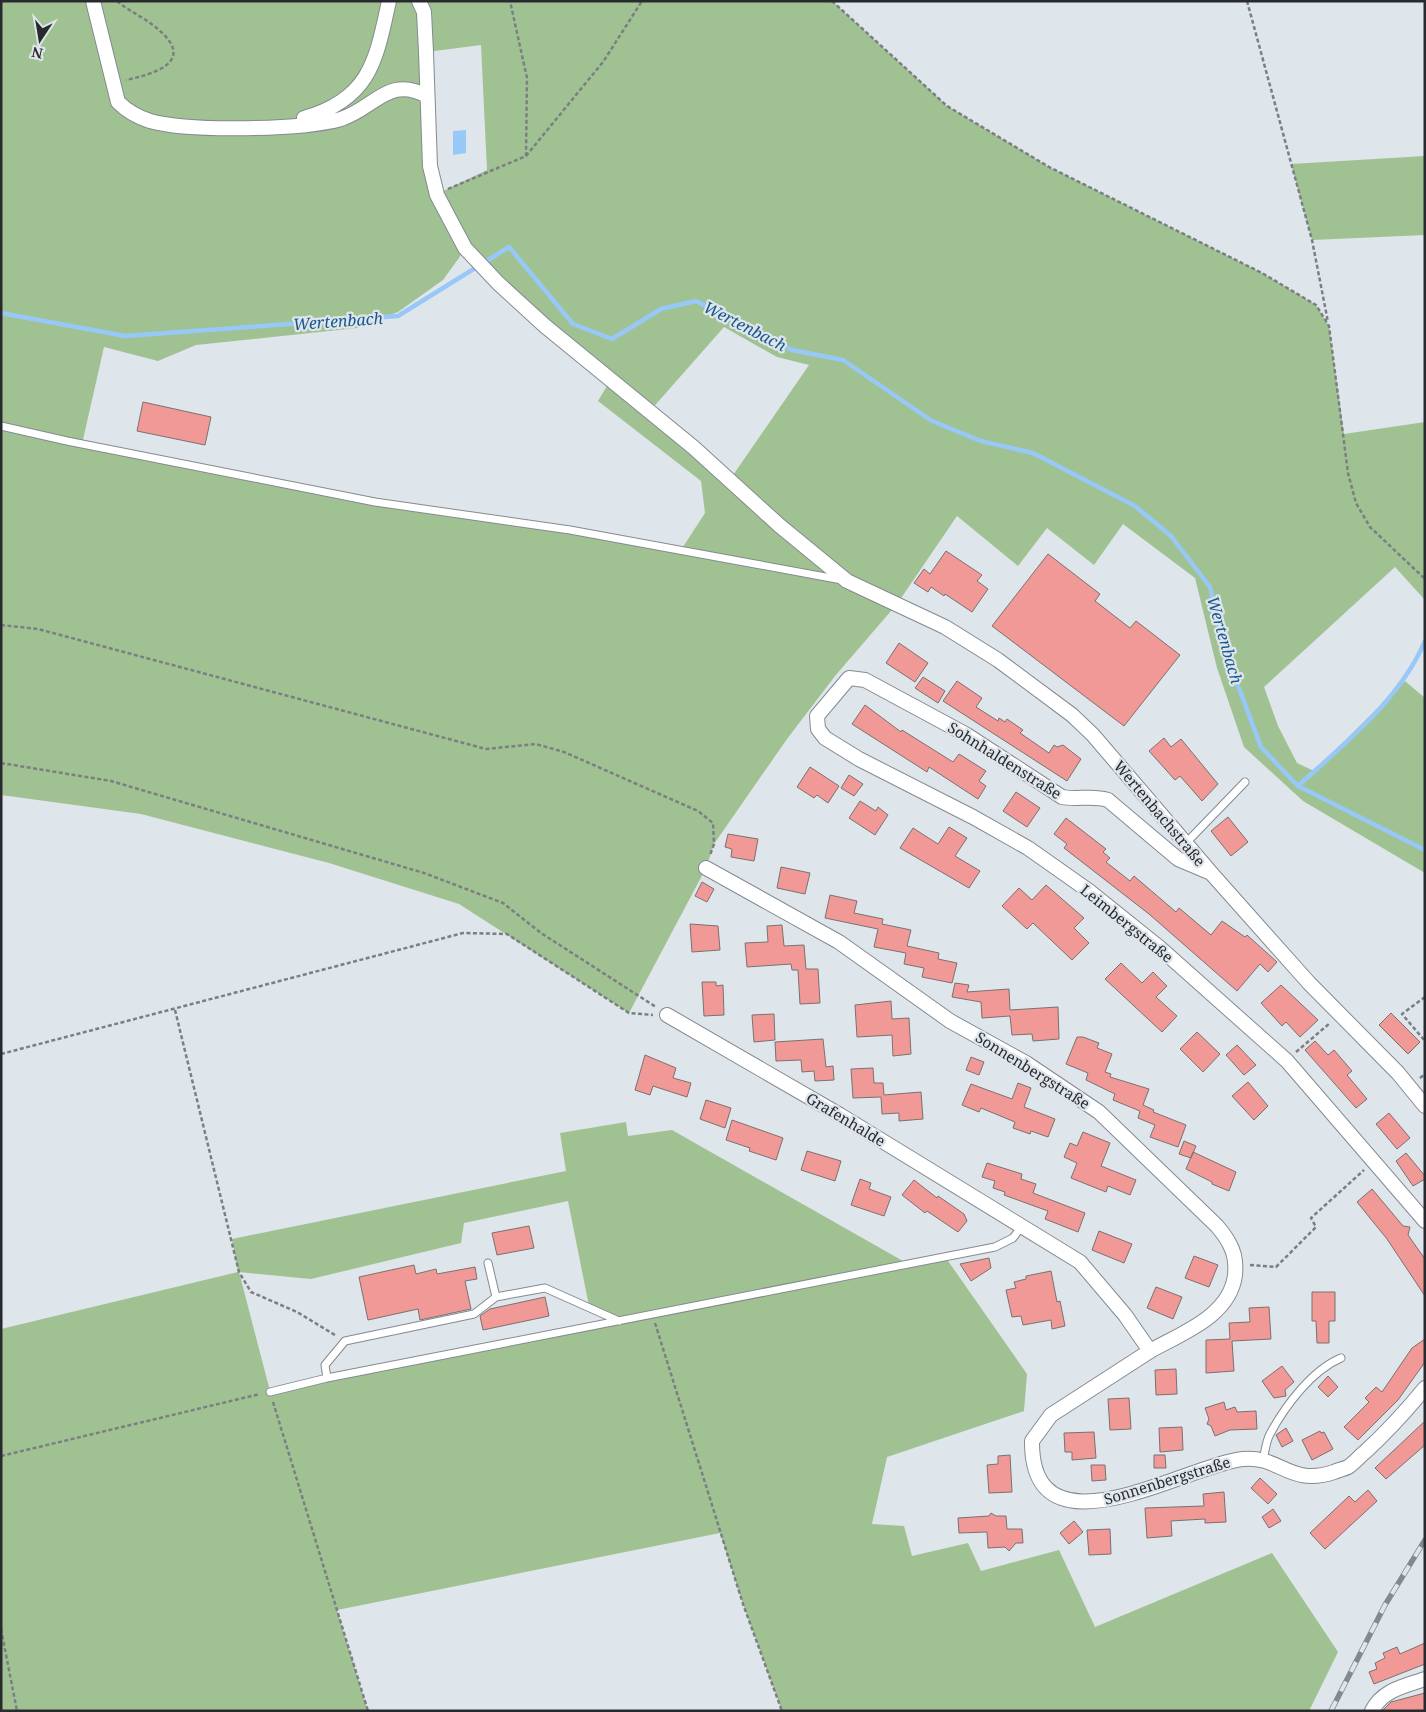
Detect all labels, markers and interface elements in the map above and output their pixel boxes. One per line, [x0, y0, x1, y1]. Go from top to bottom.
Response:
north arrow [15, 15, 65, 65]
text: N [30, 43, 45, 64]
water label: Wertenbach [700, 296, 791, 356]
water label: Wertenbach [292, 307, 384, 335]
water label: Wertenbach [1202, 594, 1248, 687]
street label: Sohnhaldenstraße [944, 717, 1066, 803]
street label: Wertenbachstraße [1110, 756, 1210, 870]
street label: Leimbergstraße [1077, 879, 1177, 967]
street label: Sonnenbergstraße [972, 1027, 1094, 1113]
street label: Grafenhalde [803, 1088, 889, 1150]
street label: Sonnenbergstraße [1101, 1451, 1233, 1509]

